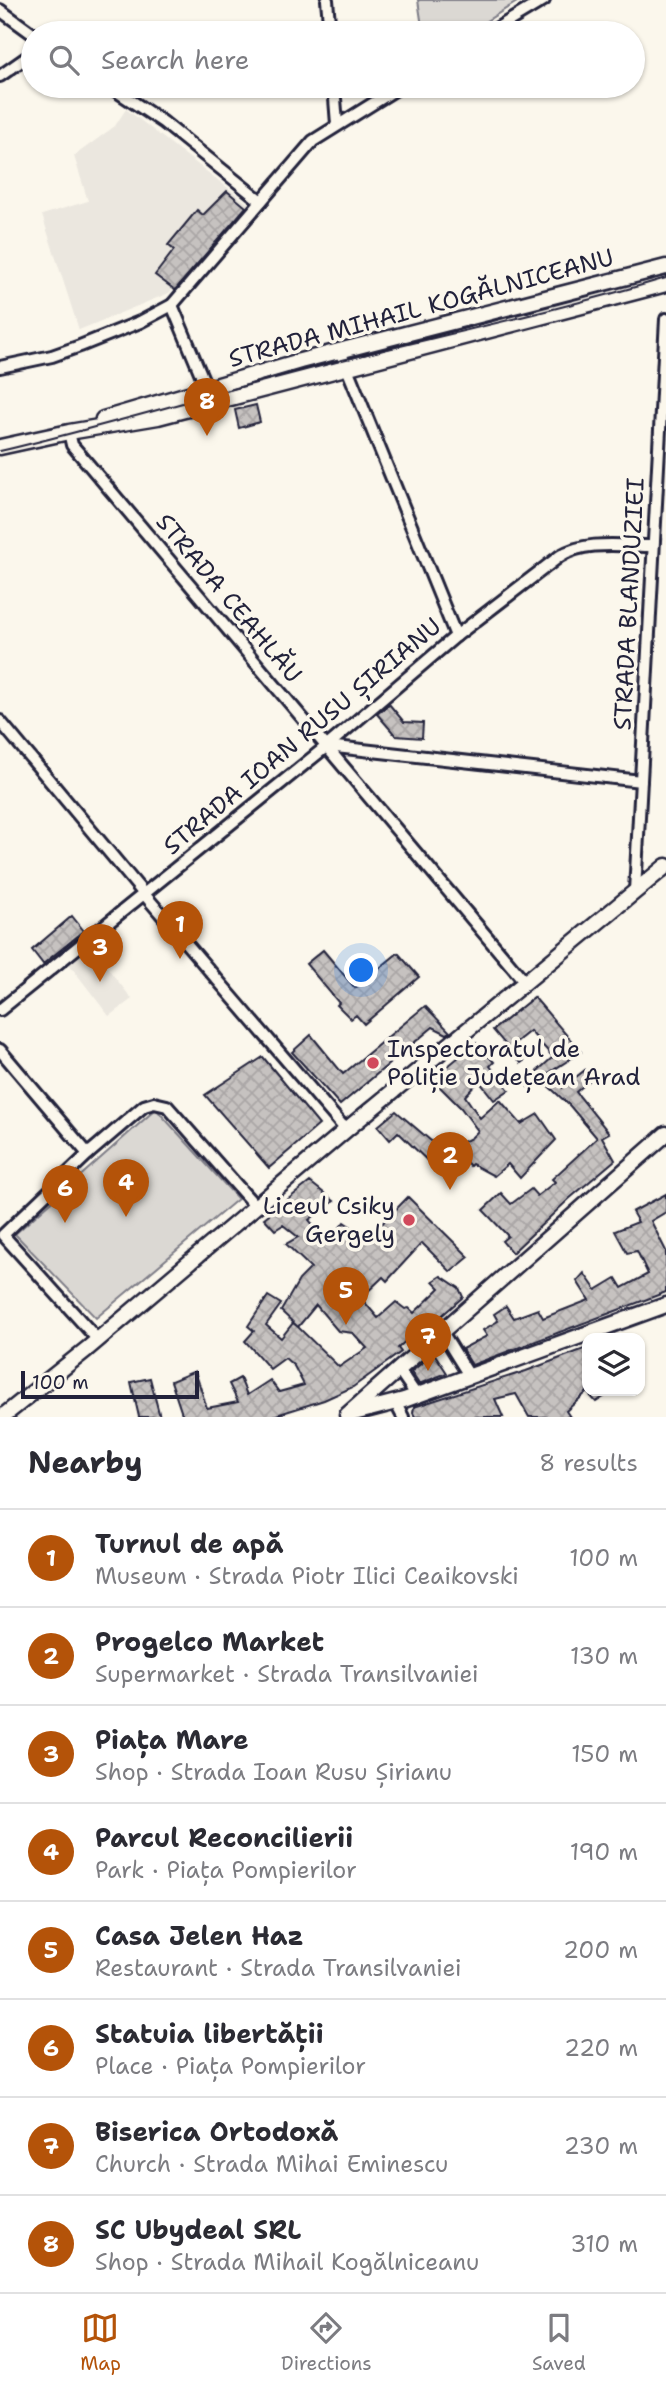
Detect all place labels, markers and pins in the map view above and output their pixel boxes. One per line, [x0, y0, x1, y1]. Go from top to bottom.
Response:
pin: 8 [184, 378, 230, 436]
pin: 1 [157, 901, 203, 959]
pin: 3 [77, 924, 123, 982]
place label: Inspectoratul de Poliție Județean Arad [387, 1033, 640, 1093]
marker: Inspectoratul de Poliție Județean Arad [365, 1055, 381, 1071]
pin: 2 [427, 1132, 473, 1190]
pin: 4 [103, 1159, 149, 1217]
pin: 6 [42, 1165, 88, 1223]
place label: Liceul Csiky Gergely [263, 1190, 395, 1250]
marker: Liceul Csiky Gergely [401, 1212, 417, 1228]
pin: 5 [323, 1267, 369, 1325]
pin: 7 [405, 1313, 451, 1371]

